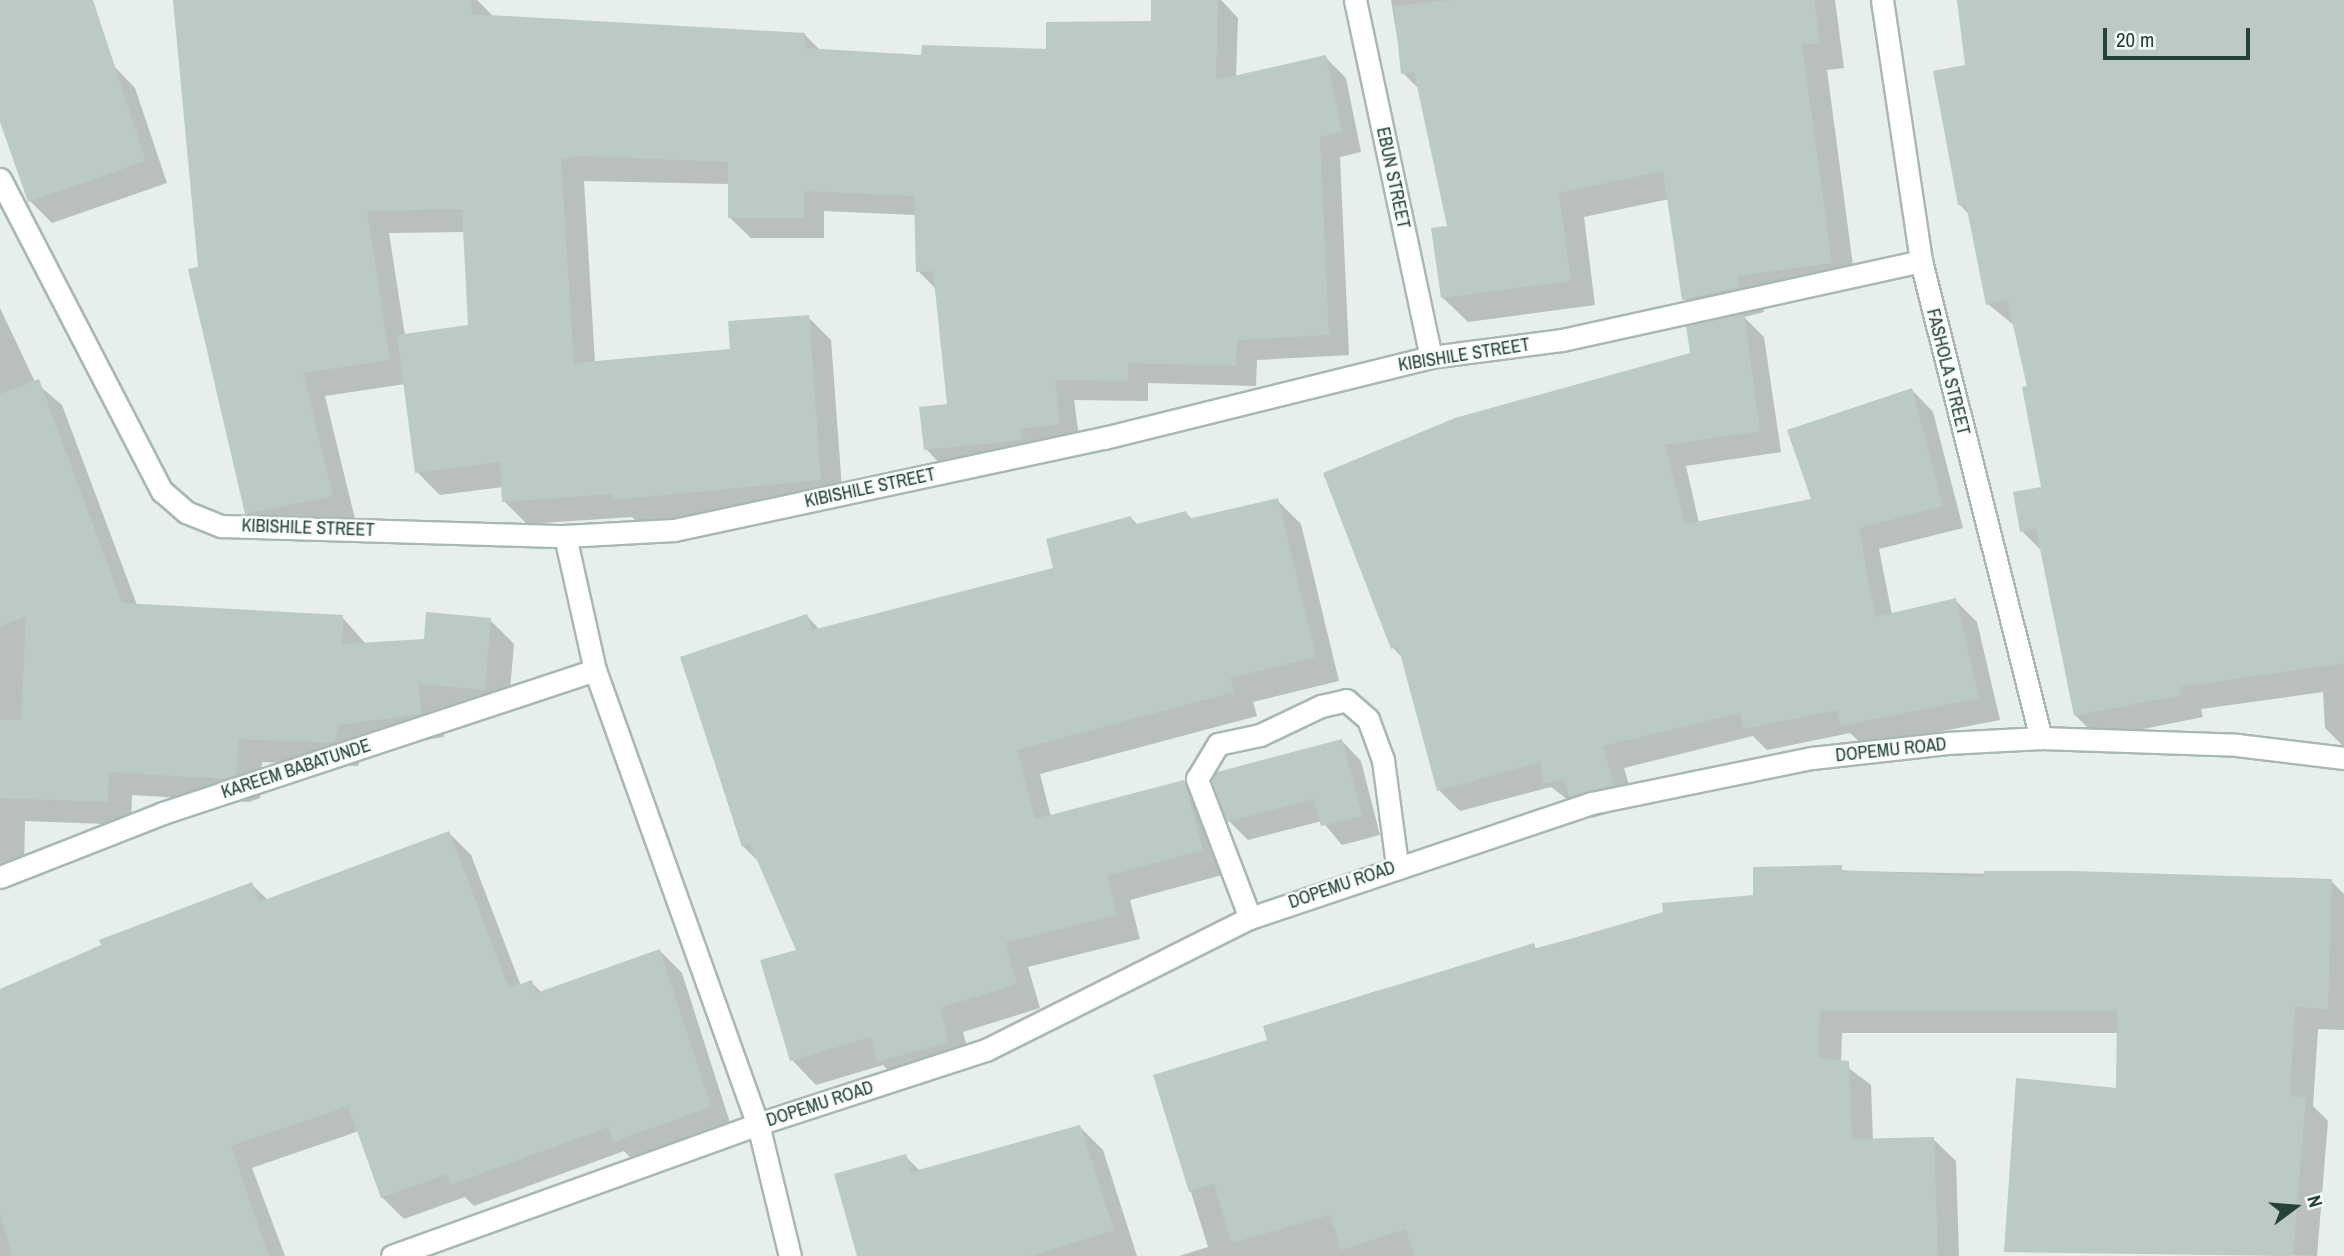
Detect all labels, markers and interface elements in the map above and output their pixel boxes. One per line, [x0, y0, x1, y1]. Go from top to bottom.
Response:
scale bar [2106, 14, 2253, 58]
text: 20 m [2116, 25, 2154, 54]
street label: EBUN STREET [1372, 125, 1414, 231]
street label: FASHOLA STREET [1922, 306, 1974, 438]
street label: KIBISHILE STREET [1397, 334, 1531, 376]
street label: KIBISHILE STREET [803, 464, 937, 512]
street label: KIBISHILE STREET [241, 515, 375, 541]
street label: DOPEMU ROAD [1834, 733, 1948, 767]
street label: KAREEM BABATUNDE [219, 735, 373, 803]
street label: DOPEMU ROAD [1286, 857, 1398, 913]
street label: DOPEMU ROAD [764, 1076, 876, 1132]
north arrow [2260, 1172, 2330, 1242]
text: N [2301, 1192, 2329, 1210]

